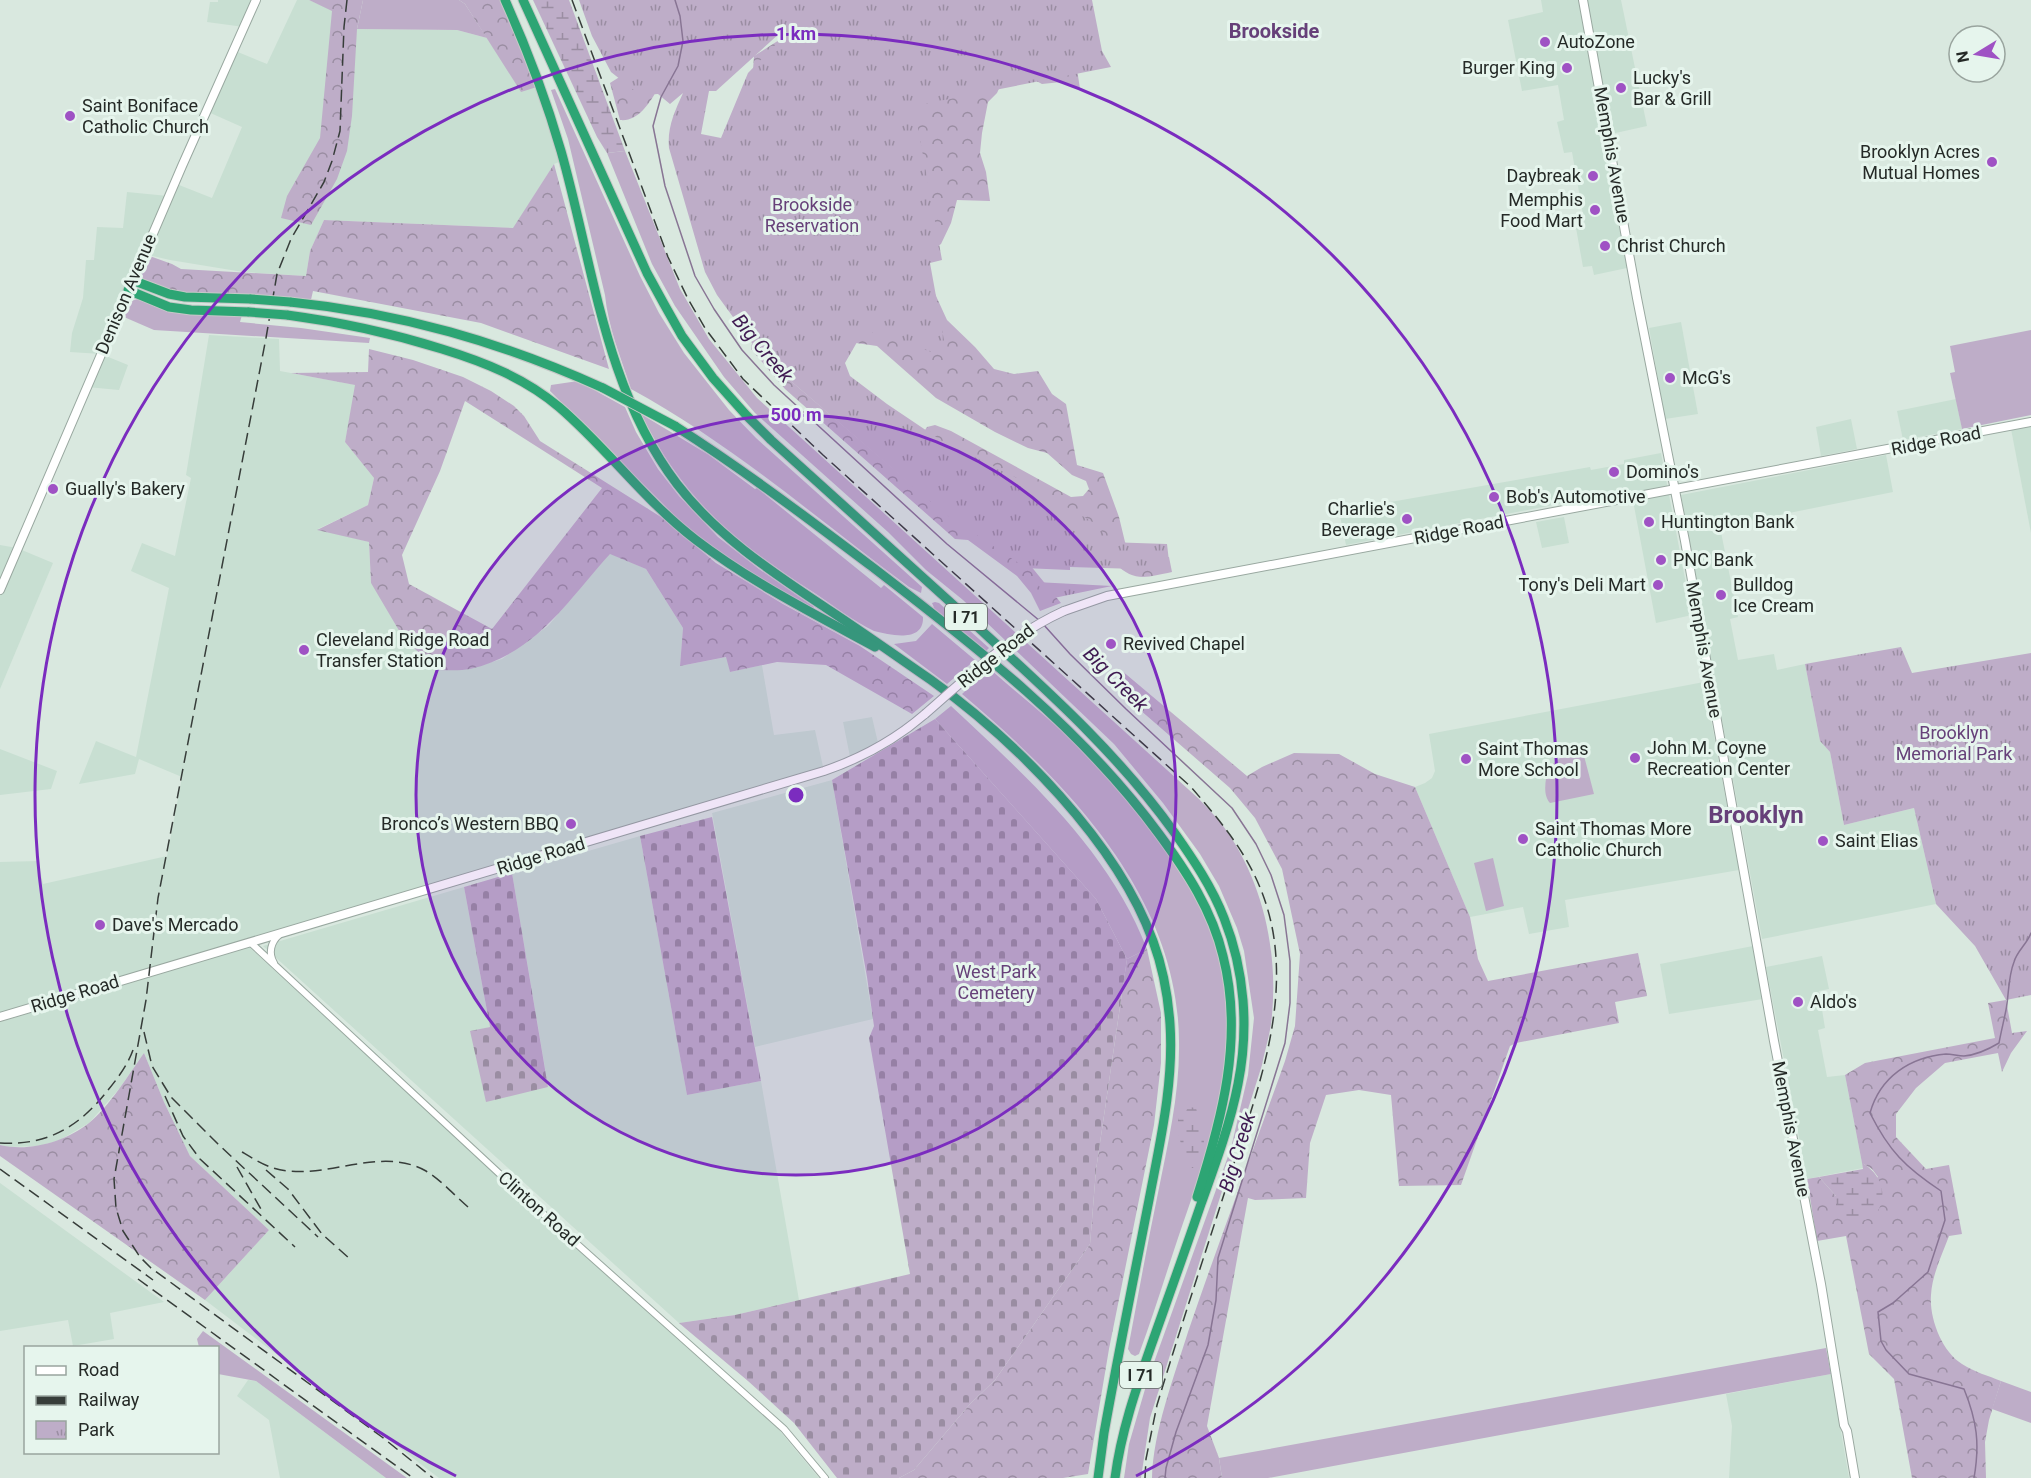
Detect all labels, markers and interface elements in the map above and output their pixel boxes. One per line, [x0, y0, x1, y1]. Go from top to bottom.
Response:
district label: Brookside [1229, 19, 1320, 43]
text: 1 km [776, 23, 816, 44]
north arrow [1947, 24, 2007, 84]
place label: AutoZone [1557, 31, 1635, 52]
marker: AutoZone [1538, 35, 1552, 49]
text: N [1952, 49, 1973, 64]
place label: Burger King [1462, 57, 1555, 78]
marker: Burger King [1560, 61, 1574, 75]
place label: Lucky's Bar & Grill [1633, 67, 1712, 109]
marker: Lucky's Bar & Grill [1614, 81, 1628, 95]
street label: Memphis Avenue [1590, 85, 1635, 225]
place label: Saint Boniface Catholic Church [82, 95, 209, 137]
marker: Saint Boniface Catholic Church [63, 109, 77, 123]
place label: Brooklyn Acres Mutual Homes [1860, 141, 1980, 183]
marker: Brooklyn Acres Mutual Homes [1985, 155, 1999, 169]
place label: Daybreak [1507, 165, 1582, 186]
marker: Daybreak [1586, 169, 1600, 183]
place label: Memphis Food Mart [1500, 189, 1583, 231]
park label: Brookside Reservation [765, 194, 859, 236]
marker: Memphis Food Mart [1588, 203, 1602, 217]
street label: Denison Avenue [91, 231, 160, 357]
place label: Christ Church [1617, 235, 1726, 256]
marker: Christ Church [1598, 239, 1612, 253]
water label: Big Creek [727, 309, 799, 388]
place label: McG's [1682, 367, 1731, 388]
marker: McG's [1663, 371, 1677, 385]
text: 500 m [770, 404, 822, 425]
street label: Ridge Road [1889, 422, 1983, 460]
place label: Domino's [1626, 461, 1699, 482]
marker: Domino's [1607, 465, 1621, 479]
place label: Gually's Bakery [65, 478, 185, 499]
marker: Gually's Bakery [46, 482, 60, 496]
place label: Bob's Automotive [1506, 486, 1646, 507]
marker: Bob's Automotive [1487, 490, 1501, 504]
place label: Charlie's Beverage [1321, 498, 1395, 540]
street label: Ridge Road [1412, 511, 1506, 549]
place label: Huntington Bank [1661, 511, 1795, 532]
marker: Charlie's Beverage [1400, 512, 1414, 526]
marker: Huntington Bank [1642, 515, 1656, 529]
place label: PNC Bank [1673, 549, 1754, 570]
marker: PNC Bank [1654, 553, 1668, 567]
place label: Tony's Deli Mart [1519, 574, 1646, 595]
place label: Bulldog Ice Cream [1733, 574, 1814, 616]
marker: Tony's Deli Mart [1651, 578, 1665, 592]
street label: Memphis Avenue [1682, 580, 1727, 720]
marker: Bulldog Ice Cream [1714, 588, 1728, 602]
road number: I 71 [945, 604, 987, 630]
street label: Ridge Road [953, 619, 1038, 692]
place label: Cleveland Ridge Road Transfer Station [316, 629, 489, 671]
place label: Revived Chapel [1123, 633, 1245, 654]
marker: Revived Chapel [1104, 637, 1118, 651]
water label: Big Creek [1079, 642, 1154, 717]
marker: Cleveland Ridge Road Transfer Station [297, 643, 311, 657]
park label: Brooklyn Memorial Park [1896, 722, 2013, 764]
place label: John M. Coyne Recreation Center [1647, 737, 1790, 779]
place label: Saint Thomas More School [1478, 738, 1589, 780]
marker: John M. Coyne Recreation Center [1628, 751, 1642, 765]
marker: Saint Thomas More School [1459, 752, 1473, 766]
centre of rings [786, 785, 806, 805]
district label: Brooklyn [1708, 801, 1804, 829]
place label: Bronco’s Western BBQ [381, 813, 559, 834]
marker: Bronco’s Western BBQ [564, 817, 578, 831]
place label: Saint Thomas More Catholic Church [1535, 818, 1692, 860]
place label: Saint Elias [1835, 830, 1918, 851]
street label: Ridge Road [494, 832, 587, 879]
marker: Saint Thomas More Catholic Church [1516, 832, 1530, 846]
marker: Saint Elias [1816, 834, 1830, 848]
place label: Dave's Mercado [112, 914, 239, 935]
marker: Dave's Mercado [93, 918, 107, 932]
park label: West Park Cemetery [955, 961, 1037, 1003]
street label: Ridge Road [28, 970, 121, 1017]
place label: Aldo's [1810, 991, 1857, 1012]
marker: Aldo's [1791, 995, 1805, 1009]
street label: Memphis Avenue [1768, 1059, 1815, 1199]
water label: Big Creek [1214, 1108, 1261, 1195]
street label: Clinton Road [494, 1167, 584, 1251]
legend [24, 1346, 219, 1454]
text: Road [78, 1359, 119, 1380]
road number: I 71 [1120, 1362, 1162, 1388]
text: Railway [78, 1389, 140, 1410]
text: Park [78, 1419, 115, 1440]

